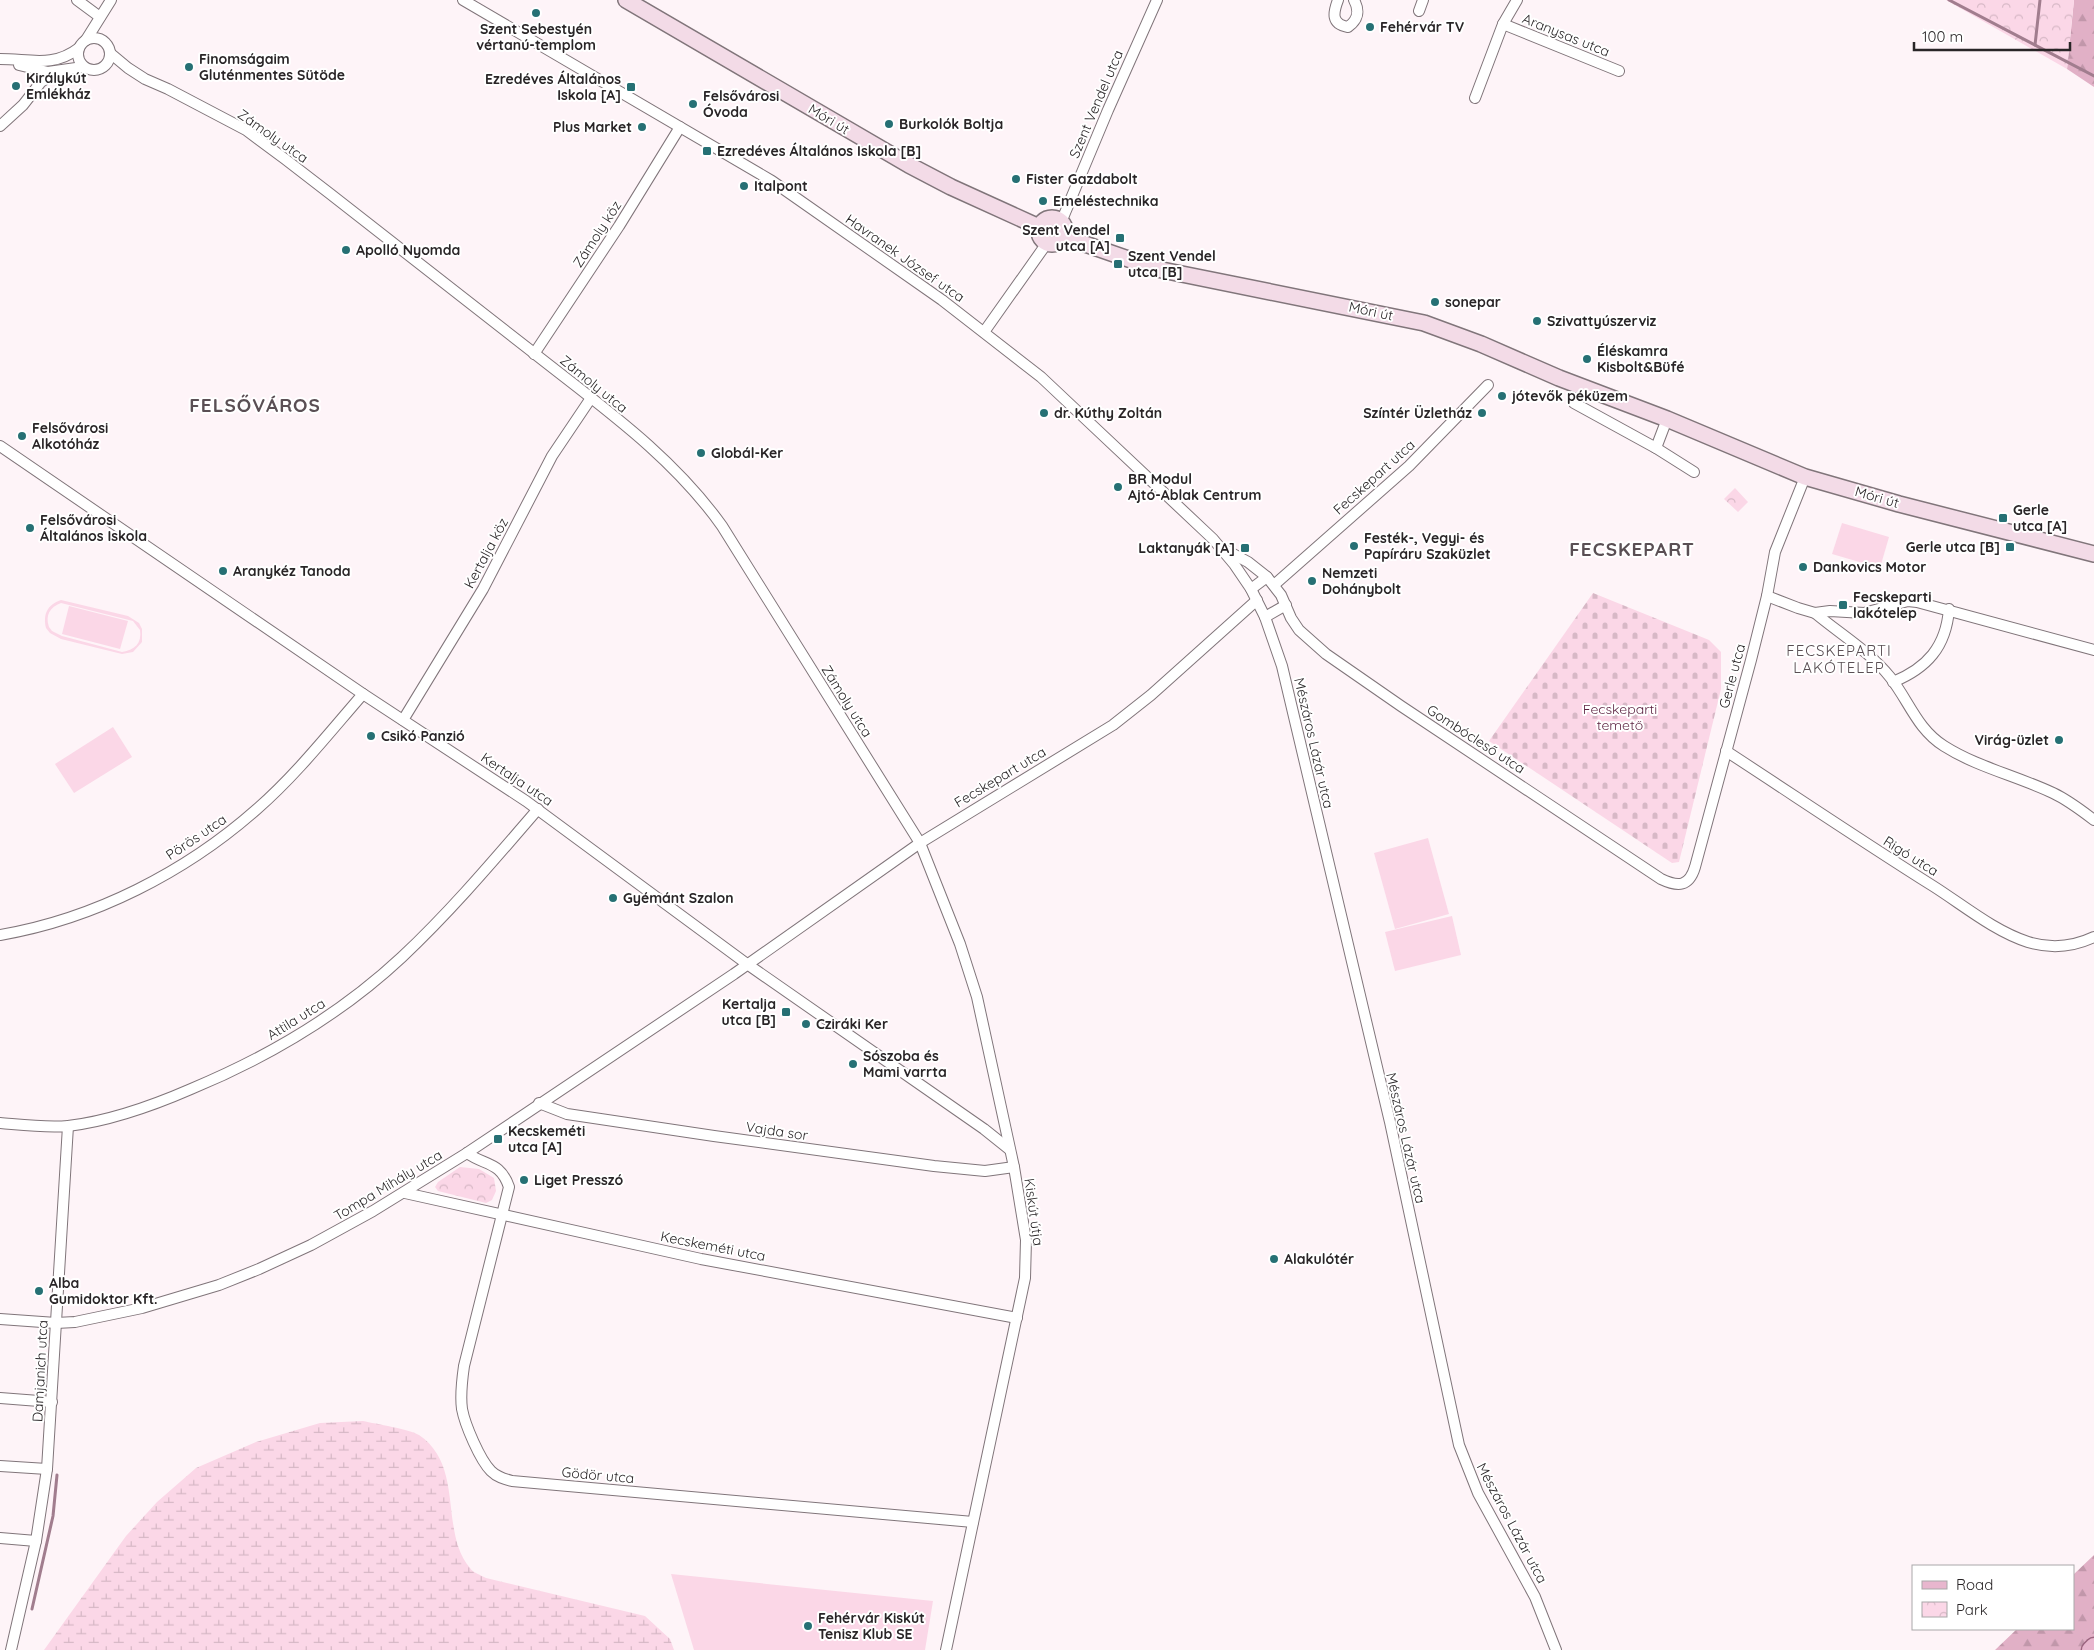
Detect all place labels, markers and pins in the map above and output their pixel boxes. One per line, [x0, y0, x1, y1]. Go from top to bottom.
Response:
marker: Szent Sebestyén vértanú-templom [530, 7, 542, 19]
place label: Fehérvár TV [1380, 18, 1465, 36]
place label: Szent Sebestyén vértanú-templom [476, 20, 596, 54]
marker: Fehérvár TV [1364, 21, 1376, 33]
place label: Finomságaim Gluténmentes Sütöde [199, 50, 345, 84]
marker: Finomságaim Gluténmentes Sütöde [183, 61, 195, 73]
place label: Királykút Emlékház [26, 69, 91, 103]
place label: Ezredéves Általános Iskola [A] [485, 70, 621, 104]
marker: Királykút Emlékház [10, 80, 22, 92]
marker: Ezredéves Általános Iskola [A] [625, 81, 637, 93]
place label: Felsővárosi Óvoda [703, 87, 779, 121]
marker: Felsővárosi Óvoda [687, 98, 699, 110]
place label: Burkolók Boltja [899, 115, 1003, 133]
place label: Plus Market [553, 118, 632, 136]
marker: Burkolók Boltja [883, 118, 895, 130]
marker: Plus Market [636, 121, 648, 133]
place label: Ezredéves Általános Iskola [B] [717, 142, 921, 160]
marker: Ezredéves Általános Iskola [B] [701, 145, 713, 157]
place label: Fister Gazdabolt [1026, 170, 1138, 188]
marker: Fister Gazdabolt [1010, 173, 1022, 185]
place label: Italpont [754, 177, 808, 195]
marker: Italpont [738, 180, 750, 192]
place label: Emeléstechnika [1053, 192, 1159, 210]
marker: Emeléstechnika [1037, 195, 1049, 207]
place label: Szent Vendel utca [A] [1022, 221, 1110, 255]
marker: Szent Vendel utca [A] [1114, 232, 1126, 244]
place label: Apolló Nyomda [356, 241, 460, 259]
marker: Apolló Nyomda [340, 244, 352, 256]
place label: Szent Vendel utca [B] [1128, 247, 1216, 281]
marker: Szent Vendel utca [B] [1112, 258, 1124, 270]
place label: sonepar [1445, 293, 1501, 311]
marker: sonepar [1429, 296, 1441, 308]
place label: Szivattyúszerviz [1547, 312, 1657, 330]
marker: Szivattyúszerviz [1531, 315, 1543, 327]
place label: Éléskamra Kisbolt&Büfé [1597, 342, 1685, 376]
marker: Éléskamra Kisbolt&Büfé [1581, 353, 1593, 365]
place label: jótevők péküzem [1511, 387, 1628, 405]
marker: jótevők péküzem [1496, 390, 1508, 402]
place label: dr. Kúthy Zoltán [1054, 404, 1162, 422]
place label: Színtér Üzletház [1363, 404, 1472, 422]
marker: dr. Kúthy Zoltán [1038, 407, 1050, 419]
marker: Színtér Üzletház [1476, 407, 1488, 419]
place label: Felsővárosi Alkotóház [32, 419, 108, 453]
marker: Felsővárosi Alkotóház [16, 430, 28, 442]
place label: Globál-Ker [711, 444, 783, 462]
marker: Globál-Ker [695, 447, 707, 459]
place label: BR Modul Ajtó-Ablak Centrum [1128, 470, 1261, 504]
marker: BR Modul Ajtó-Ablak Centrum [1112, 481, 1124, 493]
place label: Gerle utca [A] [2013, 501, 2067, 535]
place label: Felsővárosi Általános Iskola [40, 511, 147, 545]
marker: Gerle utca [A] [1997, 512, 2009, 524]
marker: Felsővárosi Általános Iskola [24, 522, 36, 534]
place label: Festék-, Vegyi- és Papíráru Szaküzlet [1364, 529, 1491, 563]
place label: Gerle utca [B] [1906, 538, 2000, 556]
place label: Laktanyák [A] [1138, 539, 1235, 557]
marker: Festék-, Vegyi- és Papíráru Szaküzlet [1348, 540, 1360, 552]
marker: Gerle utca [B] [2004, 541, 2016, 553]
marker: Laktanyák [A] [1239, 542, 1251, 554]
place label: Dankovics Motor [1813, 558, 1926, 576]
marker: Dankovics Motor [1797, 561, 1809, 573]
place label: Aranykéz Tanoda [233, 562, 351, 580]
place label: Nemzeti Dohánybolt [1322, 564, 1402, 598]
marker: Aranykéz Tanoda [217, 565, 229, 577]
marker: Nemzeti Dohánybolt [1306, 575, 1318, 587]
place label: Fecskeparti lakótelep [1853, 588, 1932, 622]
marker: Fecskeparti lakótelep [1837, 599, 1849, 611]
place label: Csikó Panzió [381, 727, 465, 745]
marker: Csikó Panzió [365, 730, 377, 742]
place label: Virág-üzlet [1974, 731, 2049, 749]
marker: Virág-üzlet [2053, 734, 2065, 746]
place label: Gyémánt Szalon [623, 889, 734, 907]
marker: Gyémánt Szalon [607, 892, 619, 904]
place label: Kertalja utca [B] [722, 995, 776, 1029]
marker: Kertalja utca [B] [780, 1006, 792, 1018]
place label: Cziráki Ker [816, 1015, 888, 1033]
marker: Cziráki Ker [800, 1018, 812, 1030]
place label: Sószoba és Mami varrta [863, 1047, 947, 1081]
marker: Sószoba és Mami varrta [847, 1058, 859, 1070]
place label: Kecskeméti utca [A] [508, 1122, 585, 1156]
marker: Kecskeméti utca [A] [492, 1133, 504, 1145]
place label: Liget Presszó [534, 1171, 623, 1189]
marker: Liget Presszó [518, 1174, 530, 1186]
place label: Alakulótér [1284, 1250, 1354, 1268]
marker: Alakulótér [1268, 1253, 1280, 1265]
place label: Alba Gumidoktor Kft. [49, 1274, 158, 1308]
marker: Alba Gumidoktor Kft. [33, 1285, 45, 1297]
place label: Fehérvár Kiskút Tenisz Klub SE [818, 1609, 925, 1643]
marker: Fehérvár Kiskút Tenisz Klub SE [802, 1620, 814, 1632]

